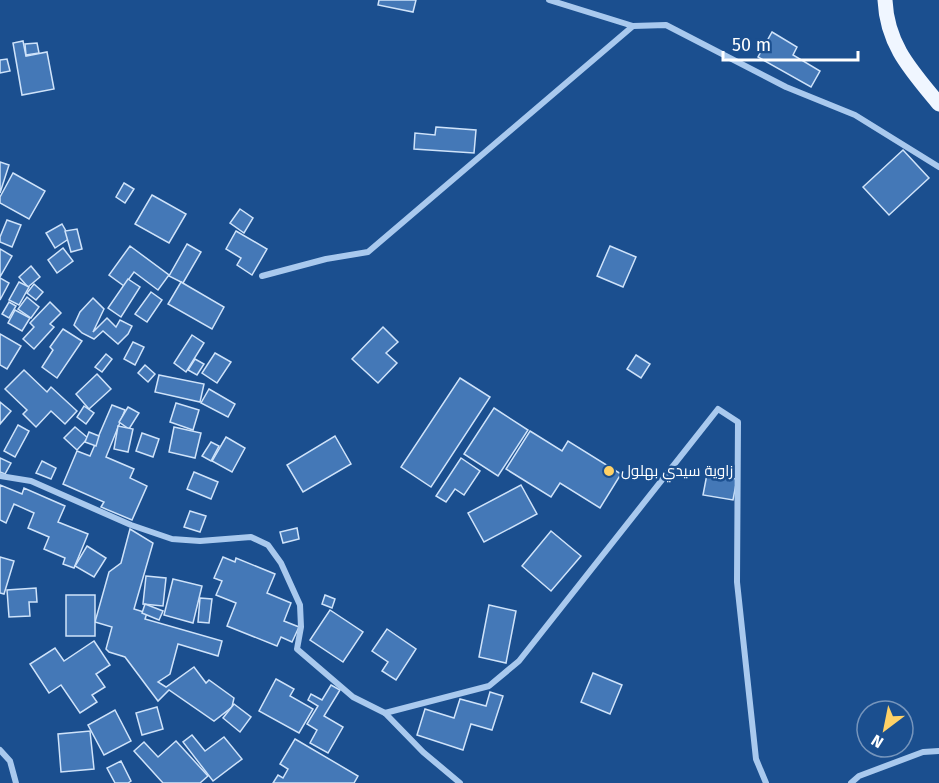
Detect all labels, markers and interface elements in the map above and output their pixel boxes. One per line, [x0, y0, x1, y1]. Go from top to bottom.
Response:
scale bar [723, 24, 858, 62]
text: 50 m [732, 34, 771, 56]
place label: زاوية سيدي بهلول [621, 462, 733, 483]
marker: زاوية سيدي بهلول [602, 464, 616, 478]
north arrow [855, 699, 915, 759]
text: N [868, 730, 887, 752]

